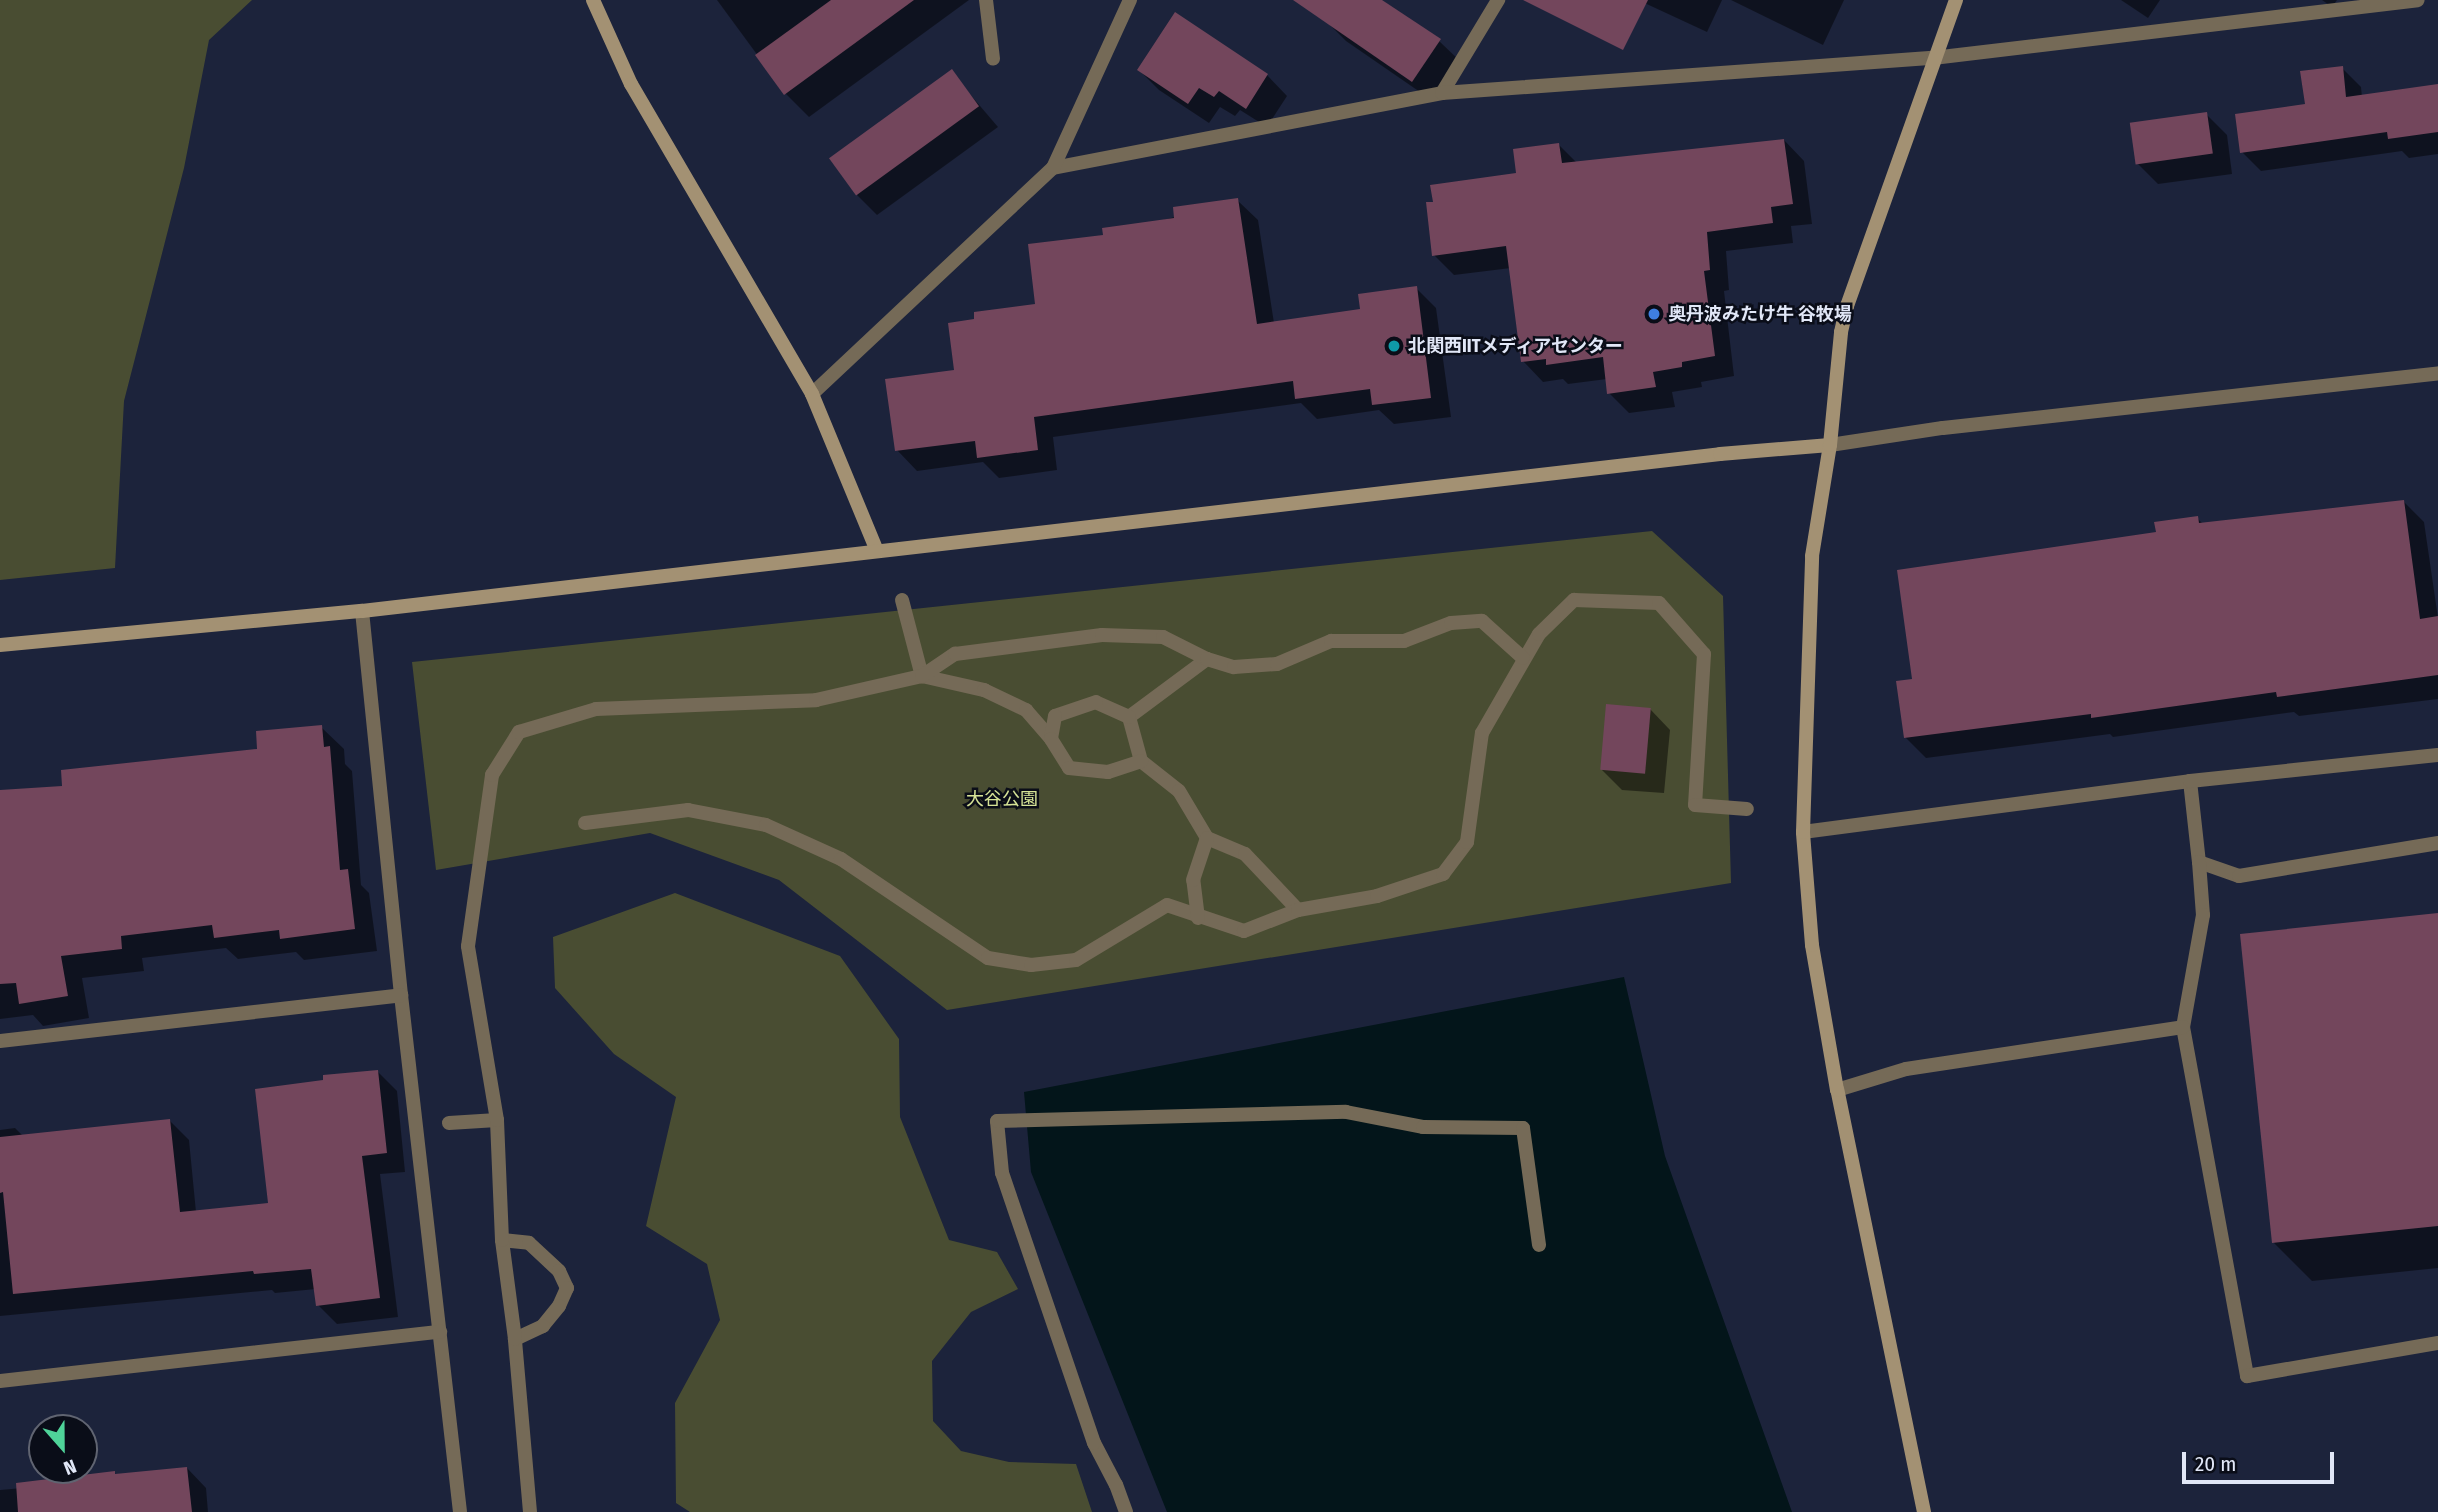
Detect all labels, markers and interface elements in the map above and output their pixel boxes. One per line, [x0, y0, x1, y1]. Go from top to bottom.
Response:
place label: 奥丹波みたけ牛 谷牧場 [1668, 303, 1852, 325]
marker: 奥丹波みたけ牛 谷牧場 [1646, 306, 1662, 322]
place label: 北関西IITメディアセンター [1408, 335, 1625, 357]
marker: 北関西IITメディアセンター [1386, 338, 1402, 354]
park label: 大谷公園 [966, 788, 1038, 810]
north arrow [28, 1414, 98, 1484]
scale bar [2186, 1438, 2338, 1482]
text: 20 m [2195, 1451, 2236, 1477]
text: N [61, 1454, 79, 1480]

